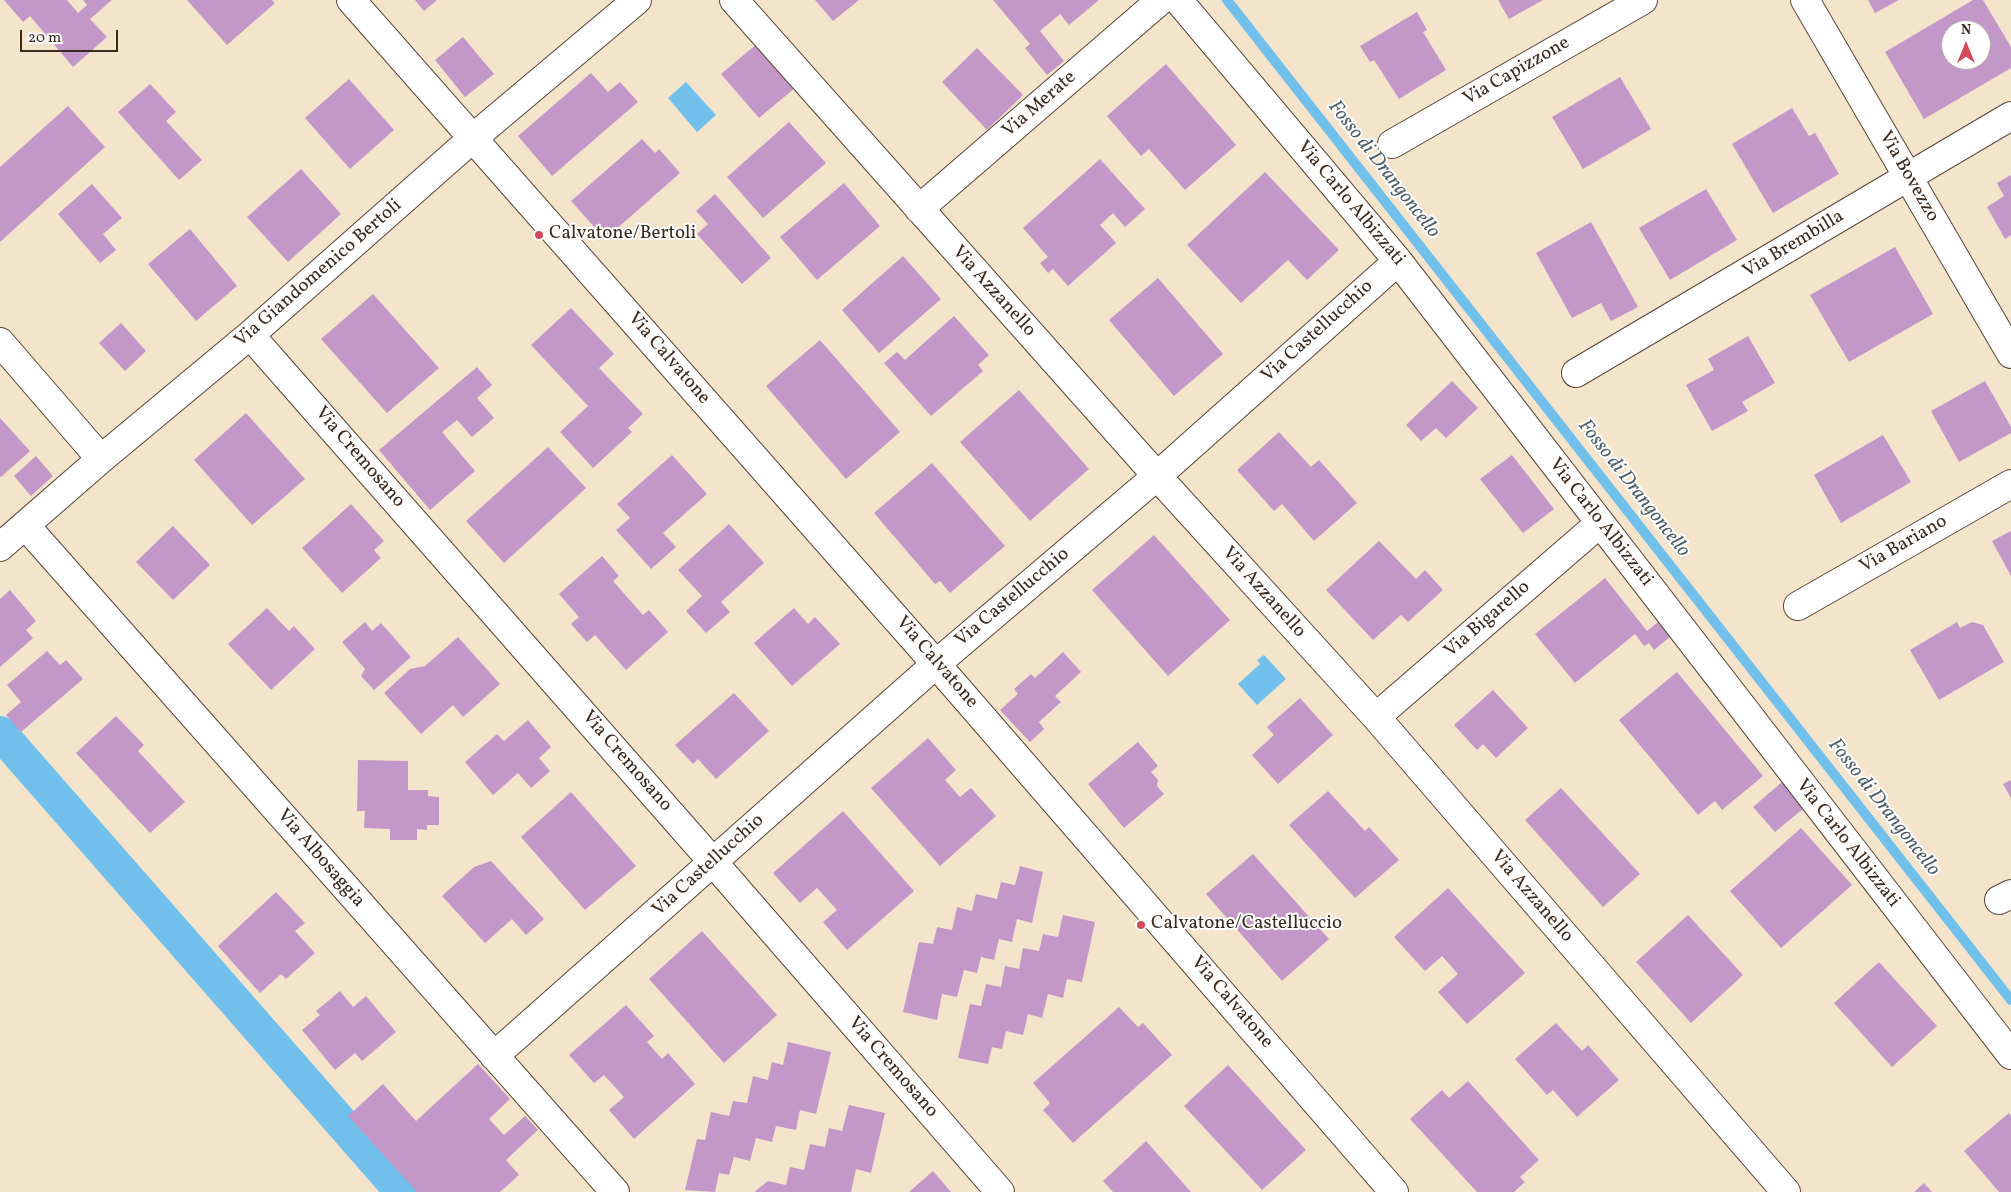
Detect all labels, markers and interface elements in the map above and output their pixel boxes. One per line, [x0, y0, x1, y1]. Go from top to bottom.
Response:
scale bar [22, 20, 120, 52]
north arrow [1941, 20, 1991, 70]
text: N [1961, 21, 1971, 40]
text: 20 m [28, 28, 61, 49]
street label: Via Capizzone [1460, 32, 1574, 112]
street label: Via Merate [999, 67, 1081, 143]
water label: Fosso di Drangoncello [1322, 96, 1444, 244]
street label: Via Bovezzo [1873, 128, 1943, 226]
street label: Via Carlo Albizzati [1291, 137, 1409, 271]
street label: Via Giandomenico Bertoli [231, 195, 407, 353]
street label: Via Brembilla [1739, 206, 1849, 284]
place label: Calvatone/Bertoli [549, 224, 696, 246]
marker: Calvatone/Bertoli [533, 229, 545, 241]
street label: Via Azzanello [946, 242, 1040, 342]
street label: Via Castellucchio [1258, 276, 1378, 388]
street label: Via Calvatone [622, 308, 714, 410]
street label: Via Cremosano [309, 403, 409, 513]
water label: Fosso di Drangoncello [1572, 415, 1694, 563]
street label: Via Carlo Albizzati [1543, 454, 1657, 592]
street label: Via Bariano [1856, 511, 1952, 579]
street label: Via Azzanello [1216, 543, 1310, 643]
street label: Via Castellucchio [951, 544, 1075, 652]
street label: Via Bigarello [1440, 577, 1536, 663]
street label: Via Calvatone [890, 612, 982, 714]
street label: Via Cremosano [576, 707, 676, 817]
water label: Fosso di Drangoncello [1822, 734, 1944, 882]
street label: Via Carlo Albizzati [1790, 775, 1904, 913]
street label: Via Albosaggia [271, 805, 369, 913]
street label: Via Castellucchio [649, 810, 769, 922]
street label: Via Azzanello [1485, 846, 1577, 948]
place label: Calvatone/Castelluccio [1151, 914, 1342, 936]
marker: Calvatone/Castelluccio [1135, 919, 1147, 931]
street label: Via Calvatone [1185, 952, 1277, 1054]
street label: Via Cremosano [842, 1013, 942, 1123]

